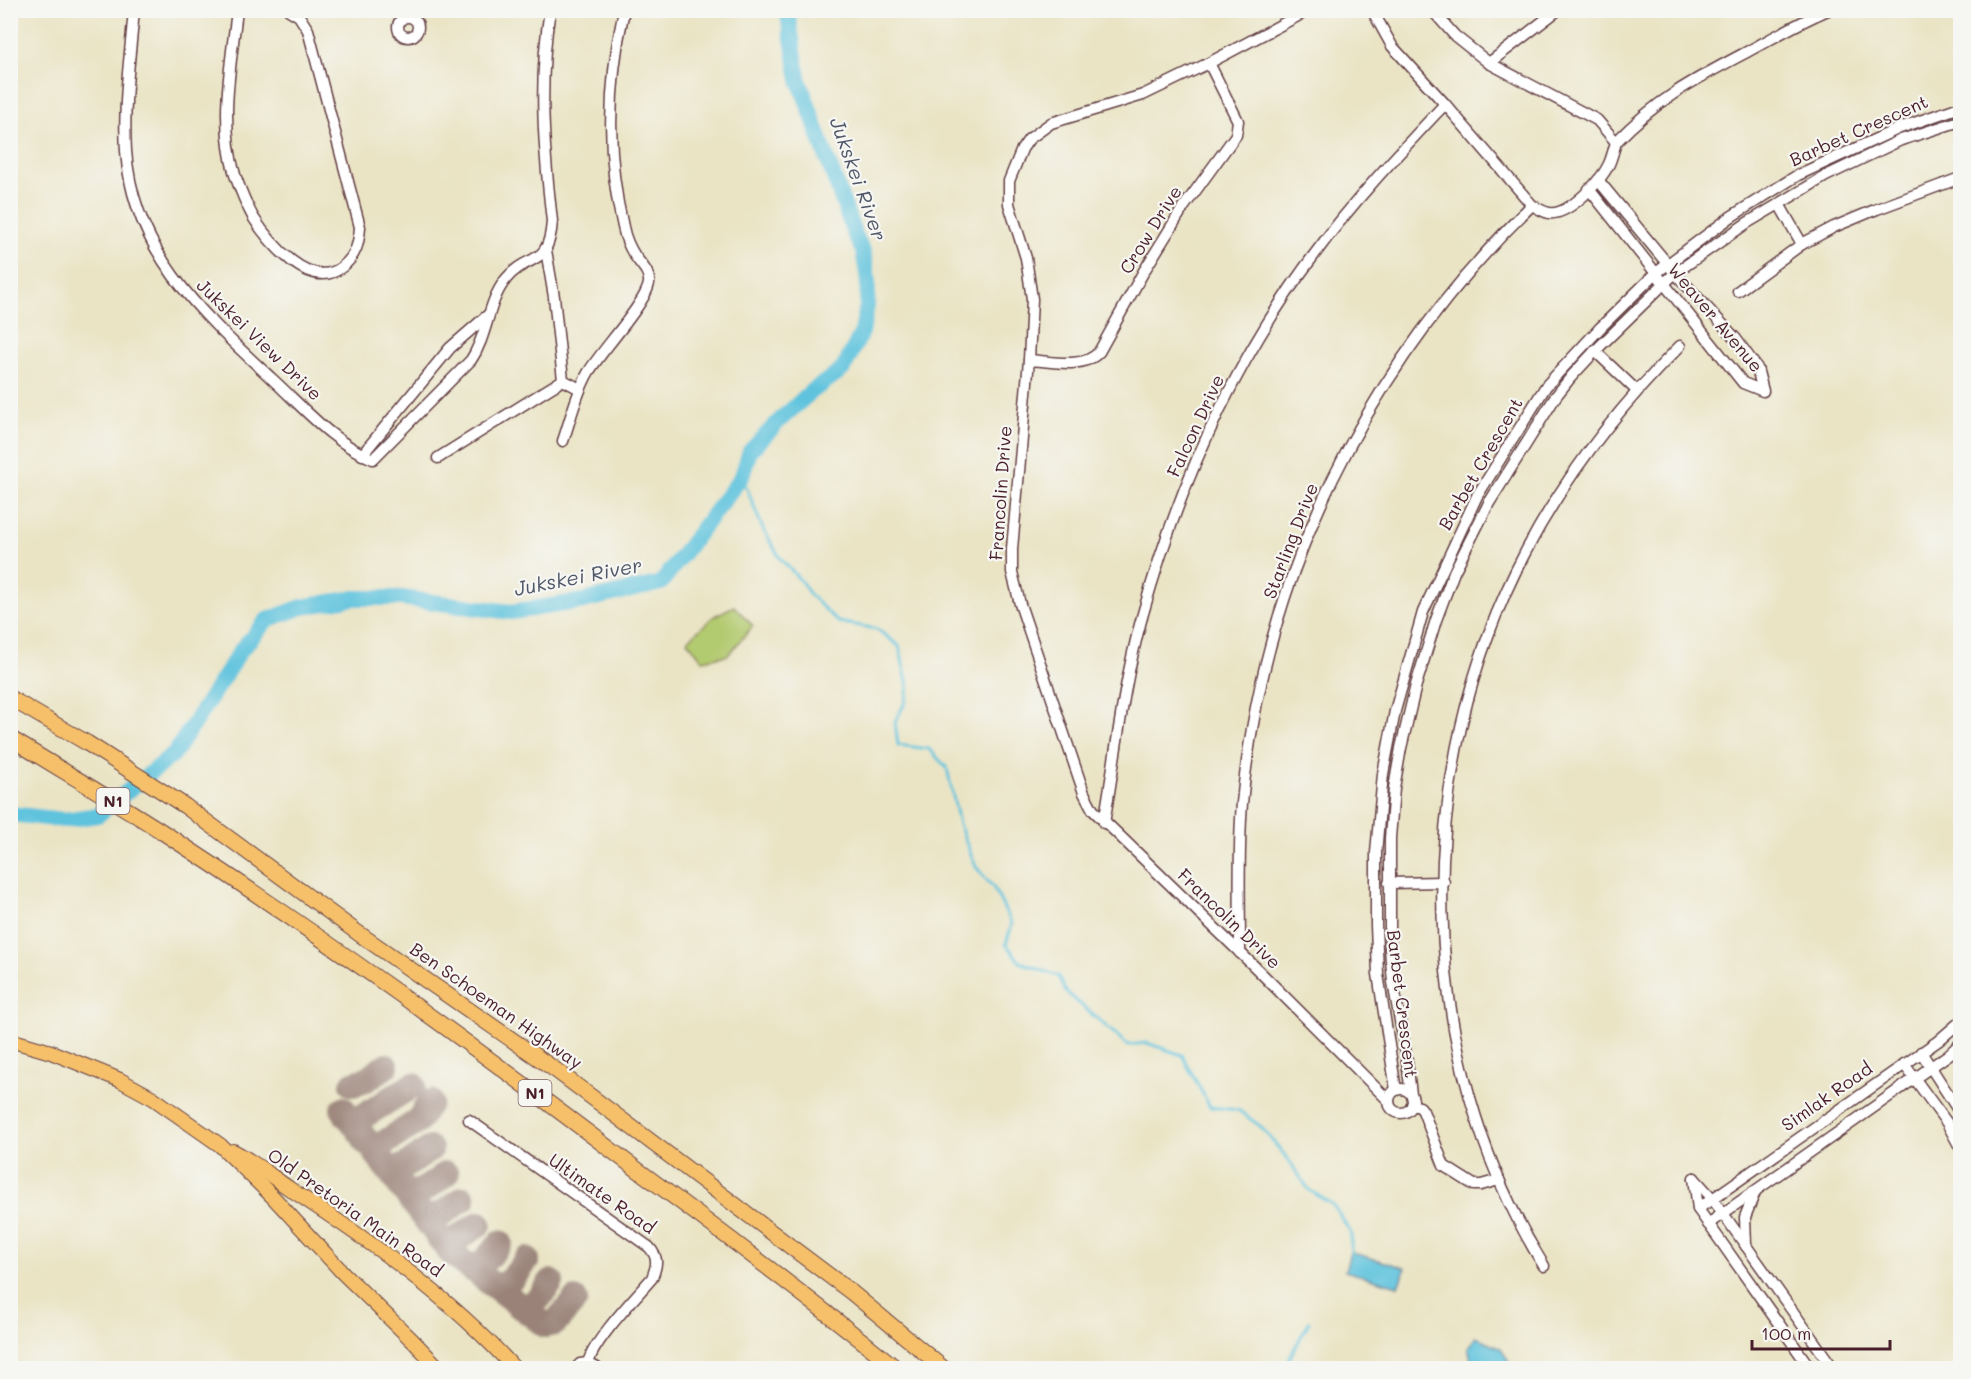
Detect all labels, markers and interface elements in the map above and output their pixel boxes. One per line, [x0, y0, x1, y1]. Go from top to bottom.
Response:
street label: Barbet Crescent [1786, 89, 1932, 171]
water label: Jukskei River [825, 113, 893, 244]
street label: Crow Drive [1114, 181, 1187, 278]
street label: Weaver Avenue [1663, 258, 1769, 377]
street label: Jukskei View Drive [192, 273, 328, 405]
street label: Falcon Drive [1161, 370, 1229, 481]
street label: Barbet Crescent [1432, 393, 1528, 534]
street label: Francolin Drive [983, 425, 1017, 561]
street label: Starling Drive [1257, 479, 1323, 602]
water label: Jukskei River [512, 551, 644, 601]
road number: N1 [96, 788, 130, 814]
street label: Francolin Drive [1173, 863, 1287, 974]
street label: Barbet Crescent [1382, 928, 1424, 1079]
street label: Ben Schoeman Highway [406, 936, 588, 1074]
street label: Simlak Road [1776, 1056, 1877, 1136]
road number: N1 [518, 1080, 552, 1106]
street label: Old Pretoria Main Road [263, 1142, 448, 1282]
street label: Ultimate Road [544, 1147, 661, 1239]
scale bar [1752, 1313, 1890, 1351]
text: 100 m [1761, 1321, 1811, 1345]

